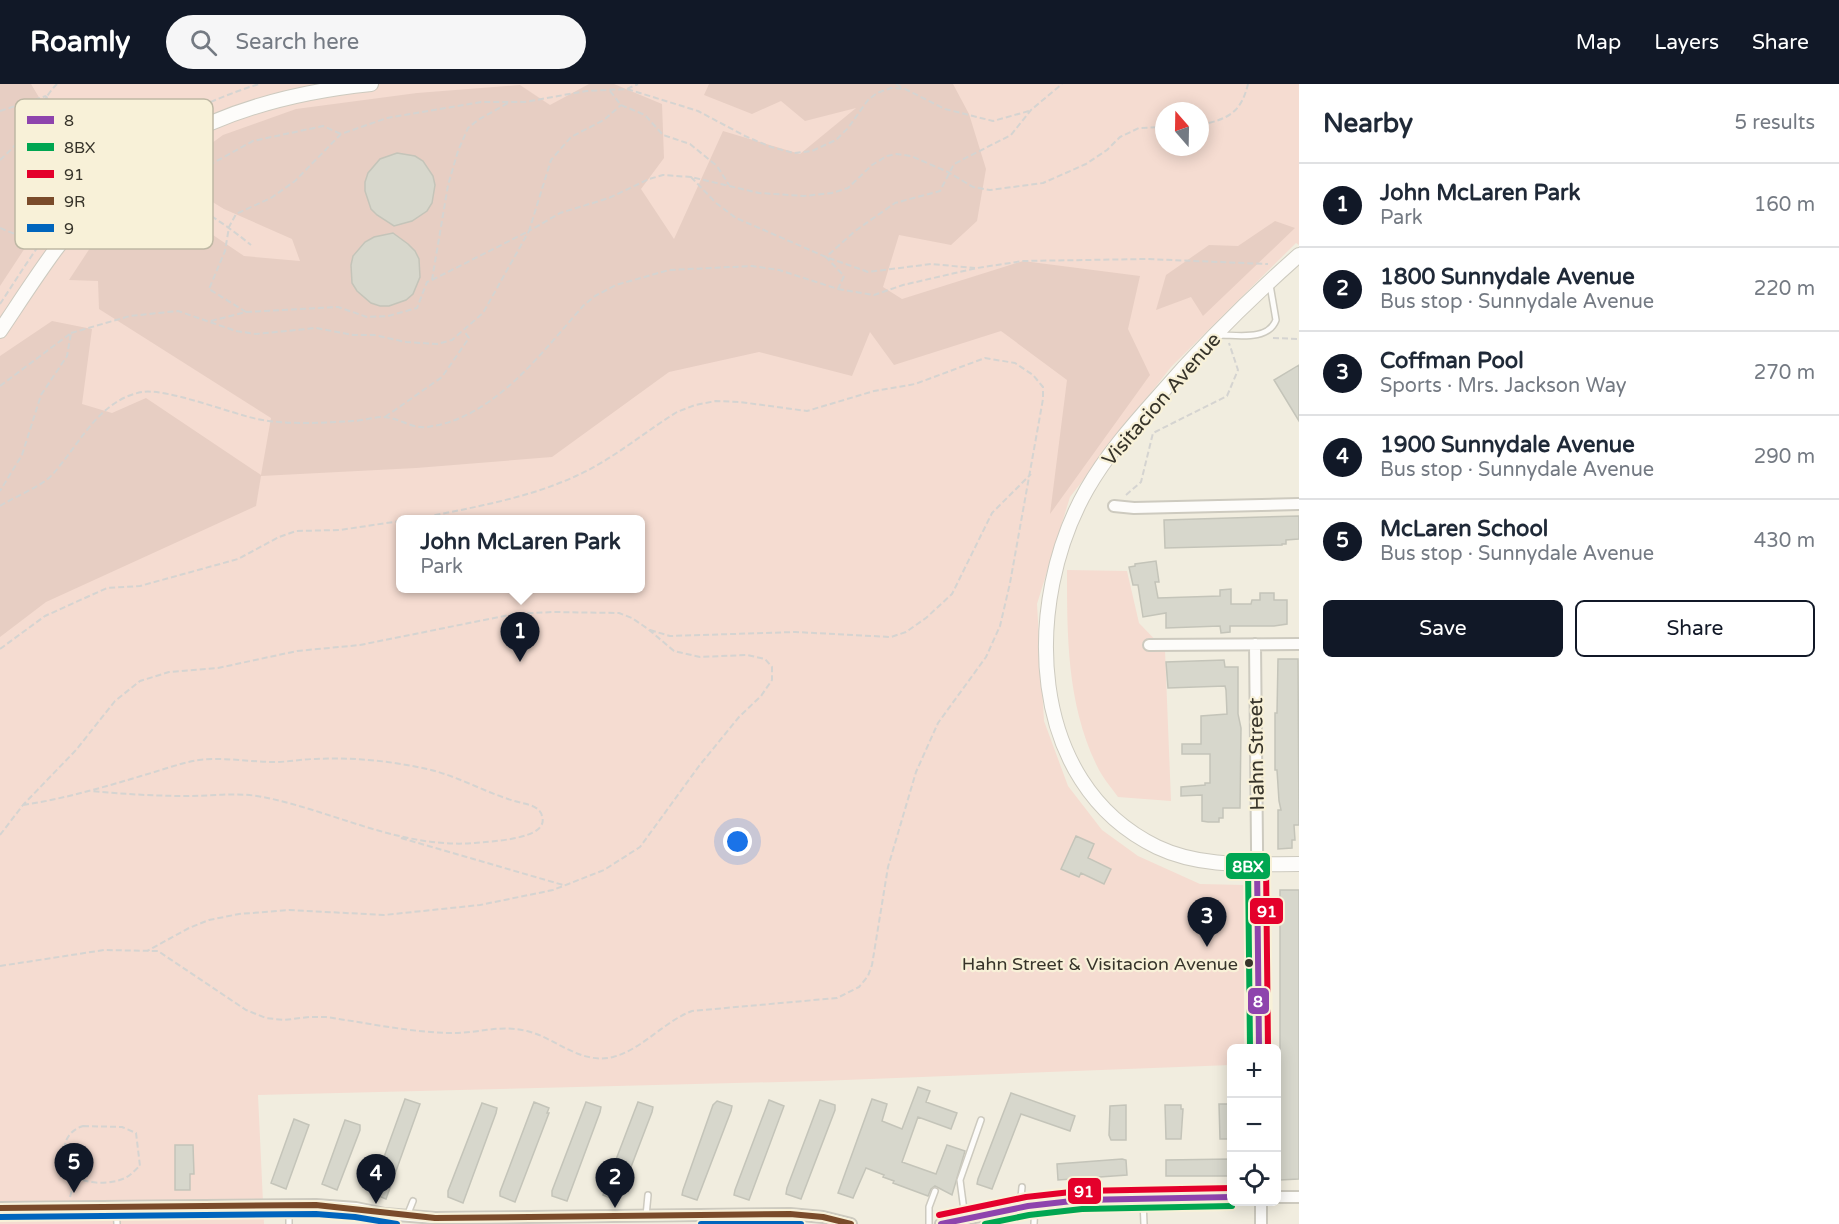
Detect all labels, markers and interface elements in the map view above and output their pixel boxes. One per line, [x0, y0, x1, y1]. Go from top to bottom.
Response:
search box [166, 15, 586, 69]
text: Roamly [30, 25, 130, 59]
icon: search [187, 26, 220, 59]
text: Search here [235, 29, 359, 55]
text: Map [1576, 30, 1621, 55]
text: Layers [1654, 30, 1719, 55]
text: Share [1752, 30, 1809, 55]
legend [15, 99, 213, 249]
north arrow [1155, 102, 1209, 156]
text: Nearby [1323, 108, 1413, 139]
text: 8 [64, 111, 74, 131]
text: 5 results [1735, 111, 1815, 135]
text: 8BX [64, 138, 96, 158]
text: 91 [64, 165, 84, 185]
text: John McLaren Park [1380, 180, 1581, 206]
text: 9R [64, 192, 85, 212]
text: 1 [1336, 193, 1349, 217]
text: 160 m [1754, 193, 1815, 217]
text: Park [1380, 206, 1423, 230]
text: 9 [64, 219, 74, 239]
text: 1800 Sunnydale Avenue [1380, 264, 1635, 290]
text: 2 [1336, 277, 1349, 301]
text: 220 m [1754, 277, 1815, 301]
text: Bus stop · Sunnydale Avenue [1380, 290, 1654, 314]
street label: Visitacion Avenue [1097, 328, 1226, 471]
text: Coffman Pool [1380, 348, 1524, 374]
text: 3 [1336, 361, 1349, 385]
text: 270 m [1754, 361, 1815, 385]
text: Sports · Mrs. Jackson Way [1380, 374, 1627, 398]
text: 1900 Sunnydale Avenue [1380, 432, 1635, 458]
text: 4 [1336, 445, 1349, 469]
text: 290 m [1754, 445, 1815, 469]
text: Bus stop · Sunnydale Avenue [1380, 458, 1654, 482]
popup [396, 515, 645, 593]
text: McLaren School [1380, 516, 1548, 542]
text: John McLaren Park [420, 529, 621, 555]
text: 5 [1336, 529, 1349, 553]
text: 430 m [1754, 529, 1815, 553]
text: Bus stop · Sunnydale Avenue [1380, 542, 1654, 566]
text: Park [420, 555, 463, 579]
button: Save [1323, 600, 1563, 657]
button: Share [1575, 600, 1815, 657]
pin: 1 [500, 612, 540, 662]
street label: Hahn Street [1244, 697, 1270, 811]
your location [723, 827, 752, 856]
line badge: 8BX [1225, 852, 1271, 880]
text: 8BX [1232, 857, 1264, 877]
line badge: 91 [1249, 897, 1284, 925]
pin: 3 [1188, 898, 1226, 947]
text: 91 [1257, 902, 1277, 922]
place label: Hahn Street & Visitacion Avenue [962, 953, 1238, 975]
marker: Hahn Street & Visitacion Avenue [1243, 957, 1255, 969]
line badge: 8 [1247, 987, 1270, 1015]
text: 8 [1253, 992, 1263, 1012]
map controls [1227, 1044, 1281, 1206]
button: + [1227, 1044, 1281, 1098]
button: − [1227, 1098, 1281, 1152]
pin: 5 [54, 1144, 94, 1193]
button: locate [1227, 1152, 1281, 1206]
pin: 4 [356, 1154, 395, 1204]
pin: 2 [596, 1158, 634, 1208]
line badge: 91 [1067, 1177, 1102, 1205]
text: 91 [1074, 1182, 1094, 1202]

